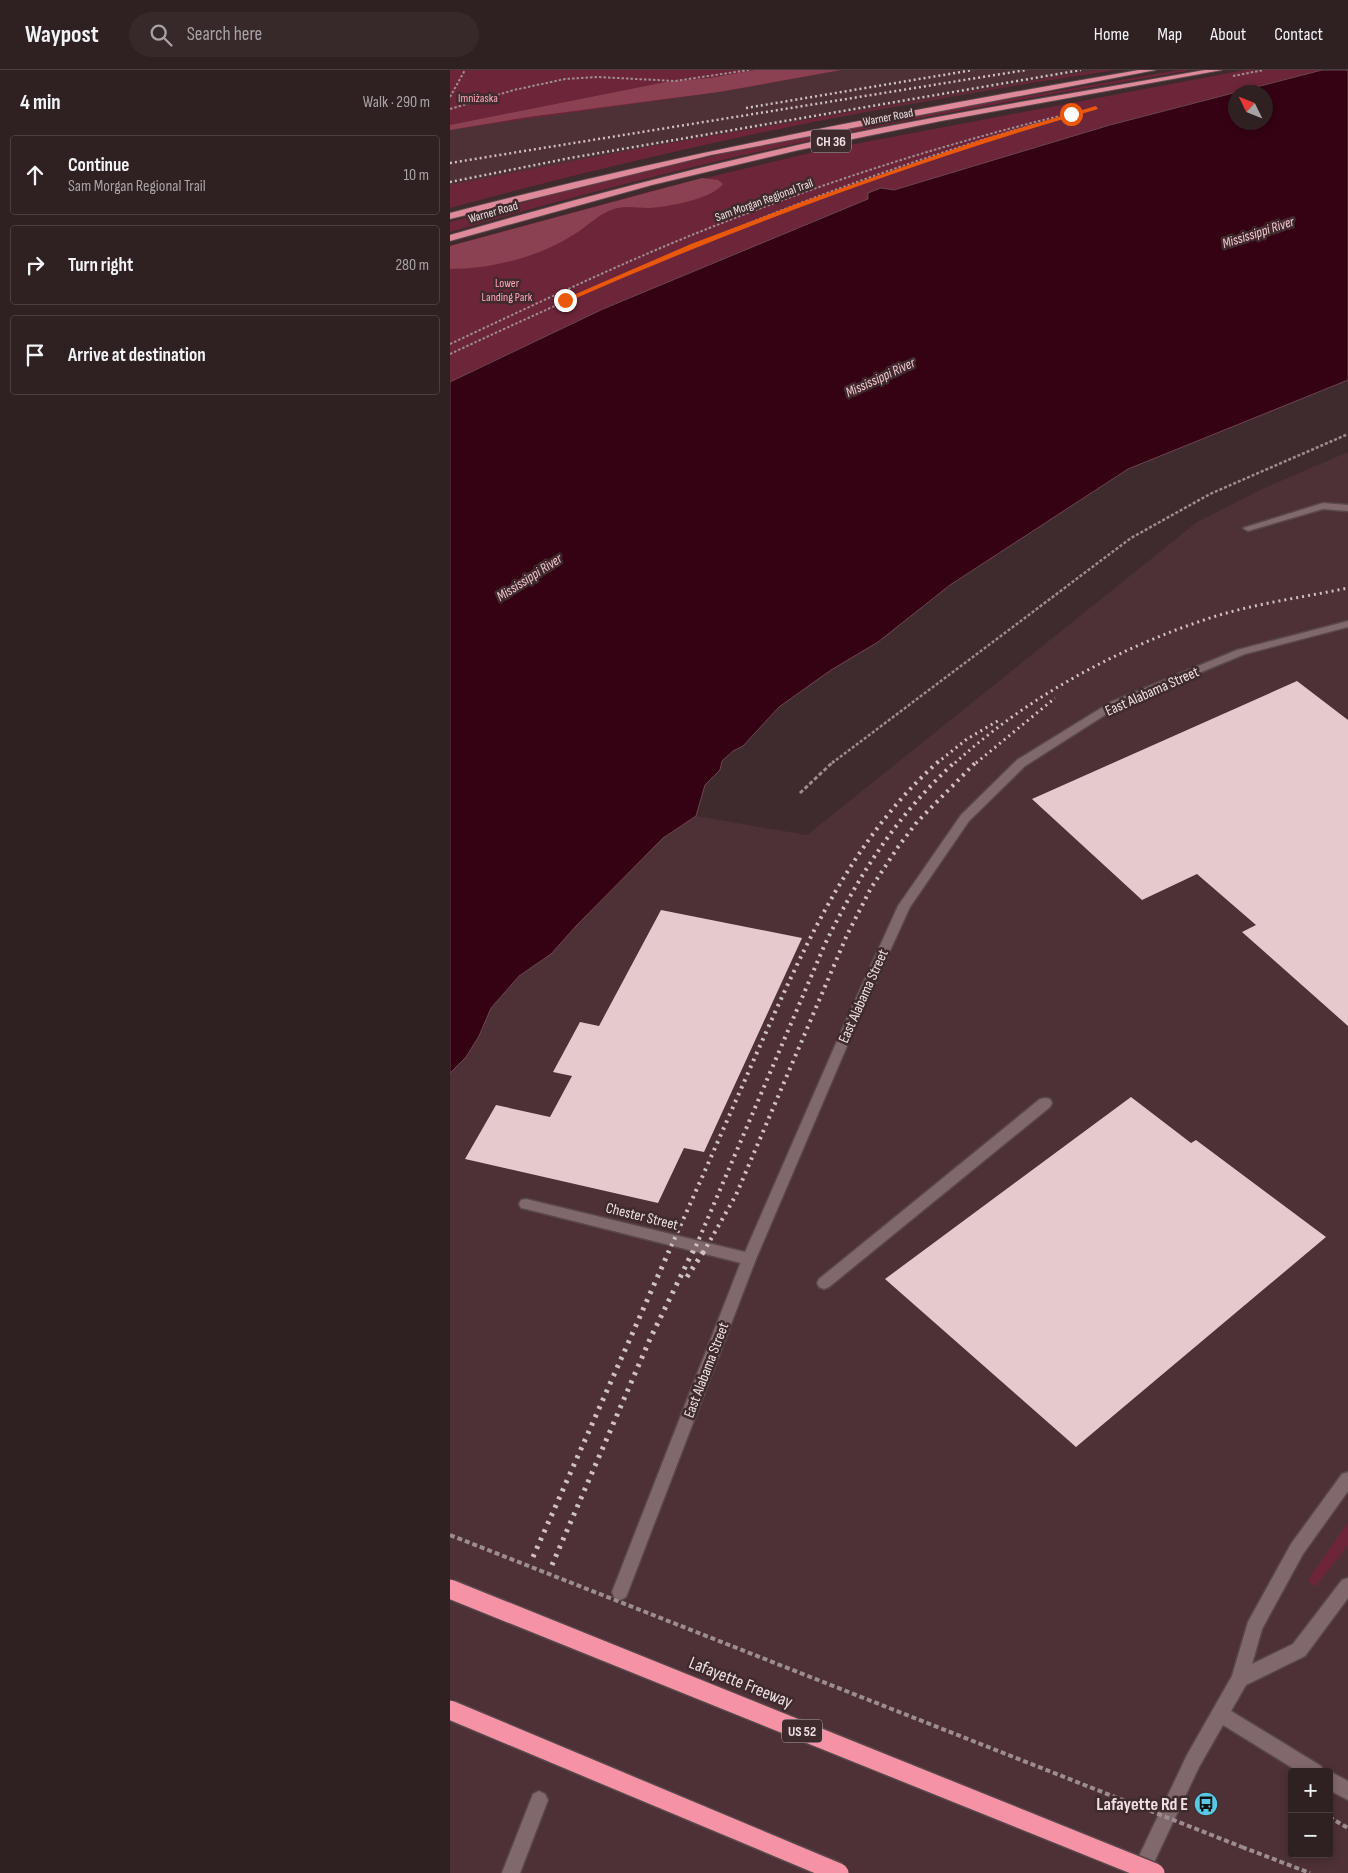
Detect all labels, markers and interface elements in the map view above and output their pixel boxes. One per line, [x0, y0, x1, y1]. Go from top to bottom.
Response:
search box [129, 12, 479, 57]
text: Waypost [25, 20, 99, 49]
icon: search [147, 21, 175, 49]
text: Search here [187, 23, 262, 46]
text: Home [1094, 24, 1129, 45]
text: Map [1157, 24, 1182, 45]
text: About [1210, 24, 1246, 45]
text: Contact [1274, 24, 1323, 45]
north arrow [1228, 85, 1273, 130]
text: 4 min [20, 90, 61, 115]
park label: Imniżaska [458, 91, 498, 106]
text: Walk · 290 m [363, 93, 430, 112]
route start [1060, 103, 1083, 126]
street label: Warner Road [862, 105, 914, 130]
road number: CH 36 [811, 129, 851, 152]
text: Continue [68, 154, 129, 177]
icon: ahead [21, 161, 49, 189]
text: 10 m [403, 166, 429, 185]
street label: Sam Morgan Regional Trail [713, 176, 815, 225]
text: Sam Morgan Regional Trail [68, 177, 206, 196]
street label: Warner Road [467, 198, 520, 227]
water label: Mississippi River [1220, 213, 1297, 252]
icon: right [21, 251, 49, 279]
text: Turn right [68, 254, 133, 277]
text: 280 m [395, 256, 429, 275]
park label: Lower Landing Park [482, 276, 533, 305]
route end [554, 289, 577, 312]
icon: arrive [21, 341, 49, 369]
text: Arrive at destination [68, 344, 206, 367]
water label: Mississippi River [843, 353, 919, 401]
water label: Mississippi River [493, 549, 566, 605]
street label: East Alabama Street [1102, 662, 1202, 721]
street label: East Alabama Street [834, 946, 893, 1046]
street label: Chester Street [604, 1198, 680, 1235]
street label: East Alabama Street [680, 1319, 734, 1421]
street label: Lafayette Freeway [686, 1652, 796, 1713]
road number: US 52 [782, 1720, 822, 1742]
map controls [1288, 1768, 1333, 1858]
button: + [1288, 1768, 1333, 1813]
bus stop icon: Lafayette Rd E [1193, 1791, 1219, 1817]
place label: Lafayette Rd E [1096, 1794, 1188, 1815]
button: − [1288, 1813, 1333, 1858]

